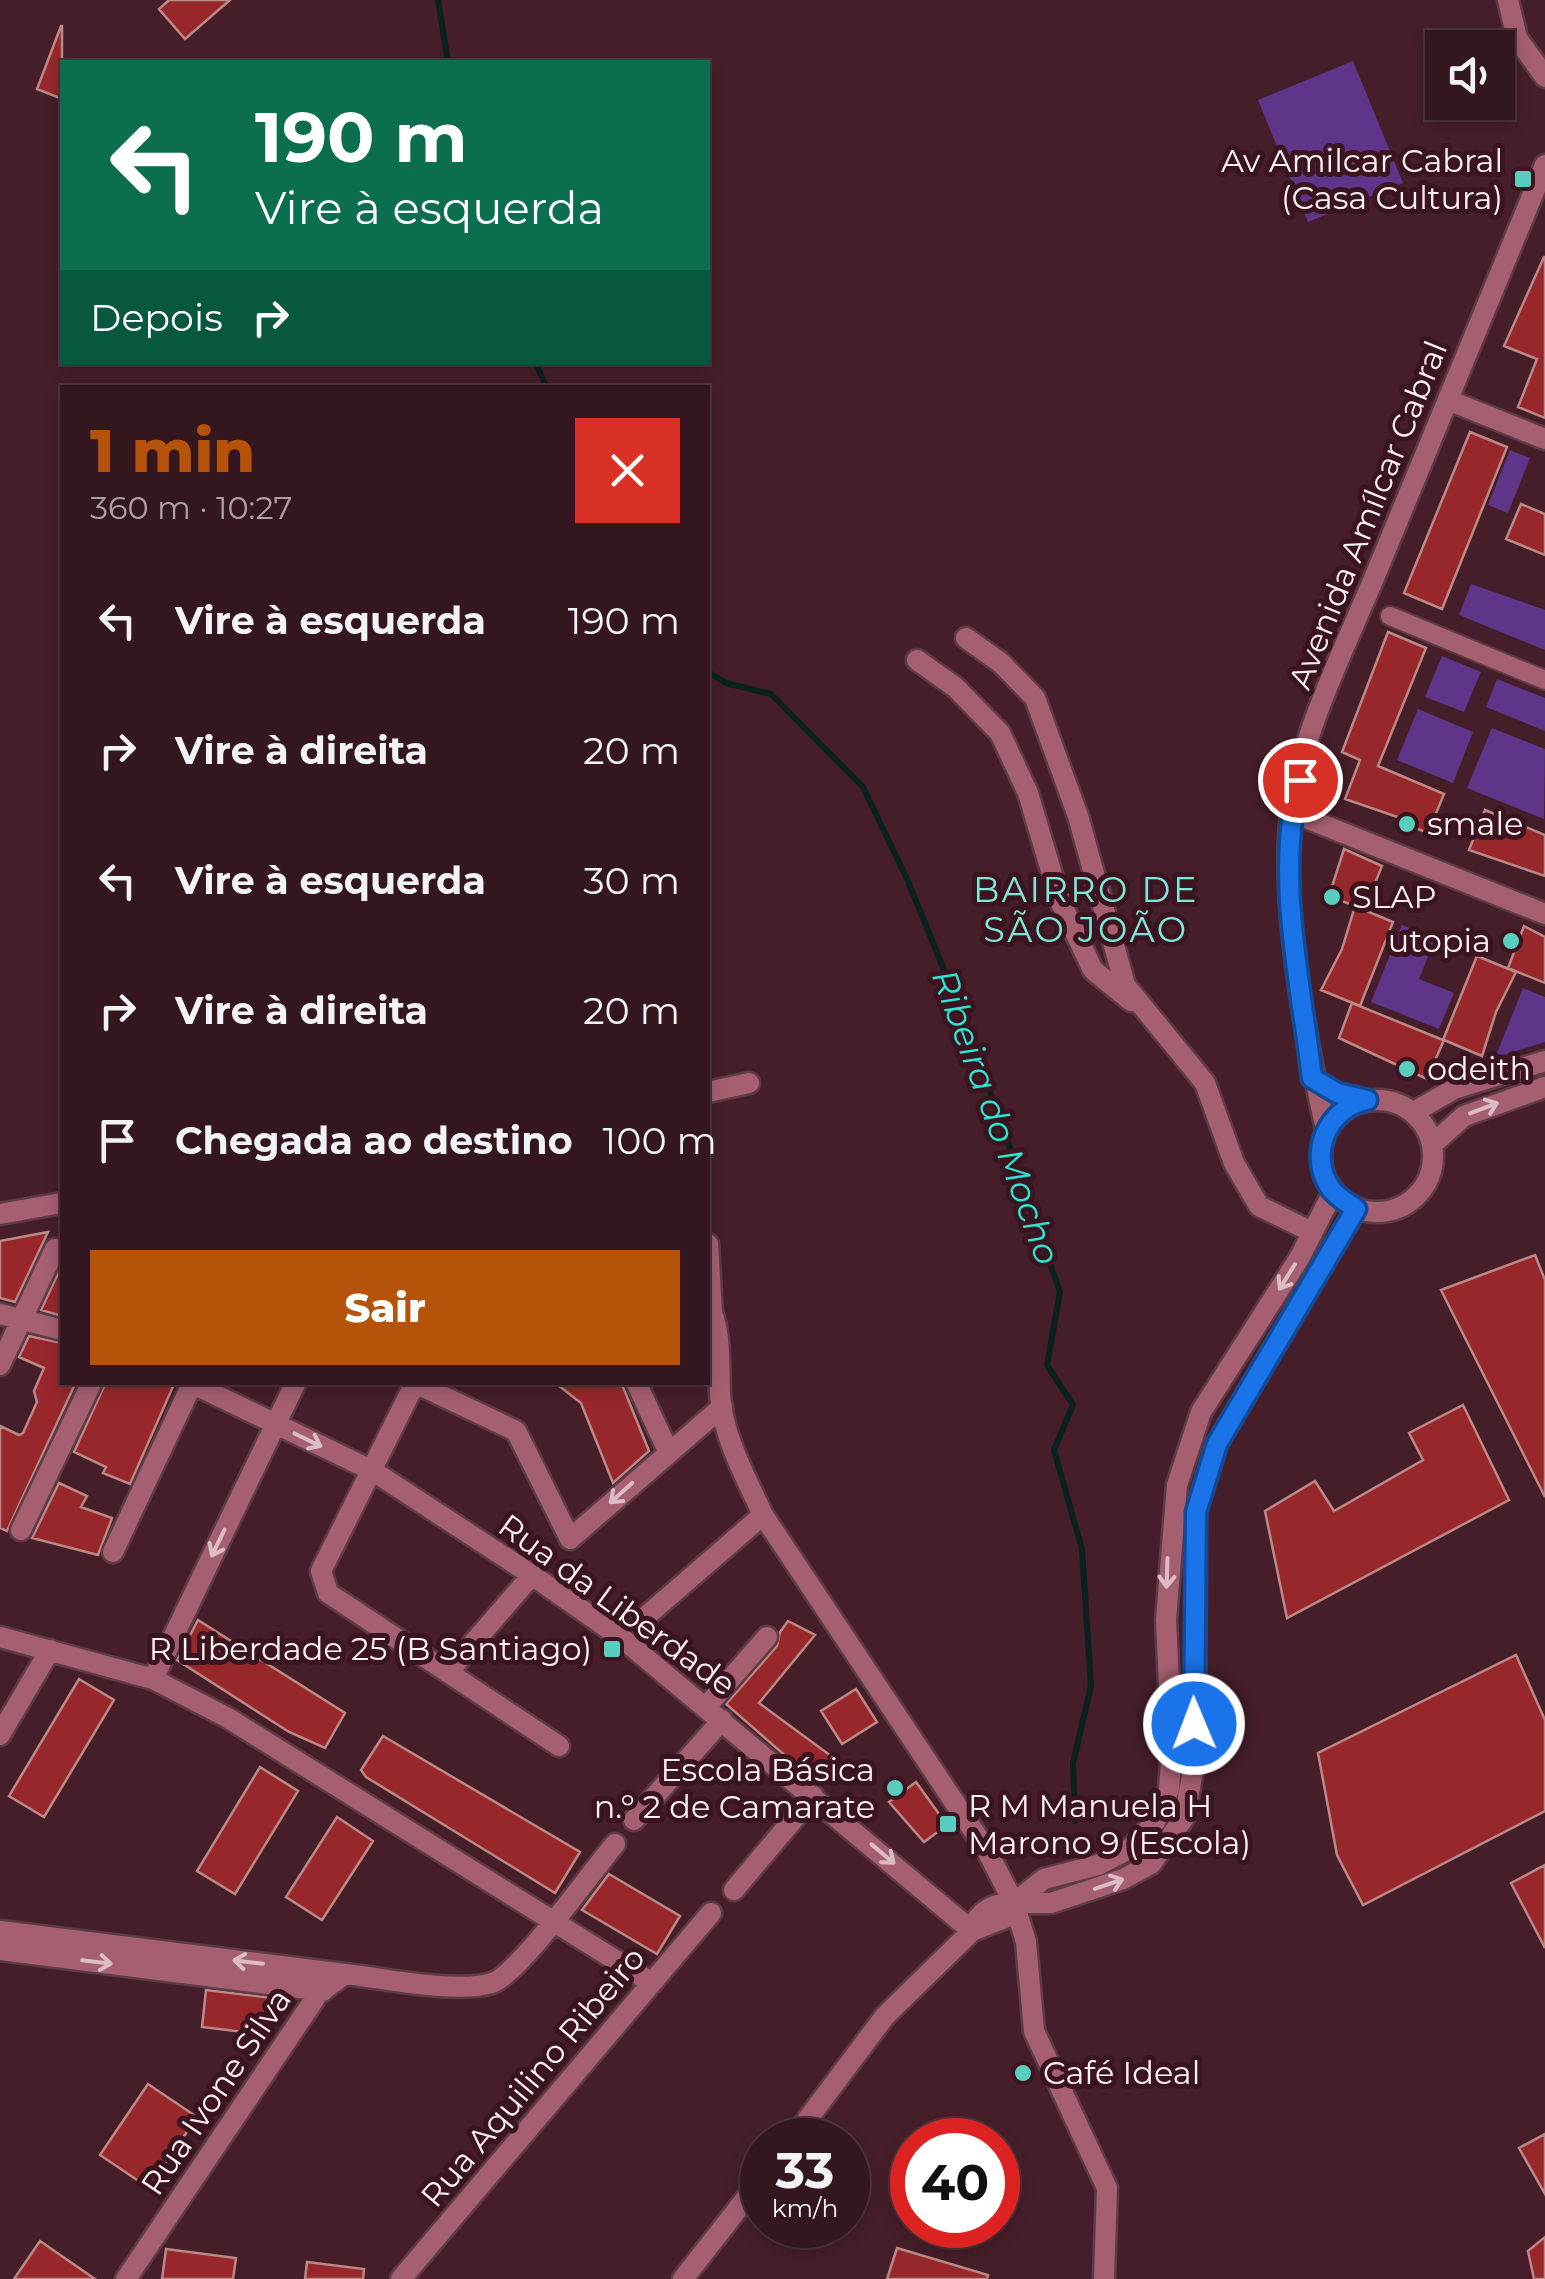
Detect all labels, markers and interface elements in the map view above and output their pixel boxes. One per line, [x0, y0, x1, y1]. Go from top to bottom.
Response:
map controls [1425, 30, 1515, 120]
button: sound [1425, 30, 1515, 120]
text: 190 m [255, 94, 468, 180]
icon: left [90, 100, 220, 230]
place label: Av Amilcar Cabral (Casa Cultura) [1221, 141, 1503, 217]
marker: Av Amilcar Cabral (Casa Cultura) [1512, 168, 1534, 190]
text: Vire à esquerda [255, 180, 604, 235]
icon: right [243, 290, 298, 345]
text: Depois [90, 294, 223, 341]
street label: Avenida Amílcar Cabral [1280, 335, 1455, 694]
text: 1 min [90, 414, 255, 487]
button: close [575, 418, 680, 523]
text: 360 m · 10:27 [90, 488, 292, 527]
icon: left [90, 593, 145, 648]
text: Vire à esquerda [175, 597, 486, 644]
text: 190 m [568, 597, 680, 644]
icon: right [90, 723, 145, 778]
text: Vire à direita [175, 727, 428, 774]
text: 20 m [583, 727, 680, 774]
pin [1258, 738, 1343, 823]
icon: arrive [1273, 753, 1328, 808]
place label: smale [1427, 804, 1523, 843]
marker: smale [1396, 813, 1418, 835]
icon: left [90, 853, 145, 908]
text: Vire à esquerda [175, 857, 486, 904]
text: 30 m [583, 857, 680, 904]
district label: BAIRRO DE SÃO JOÃO [973, 868, 1199, 951]
place label: SLAP [1352, 877, 1436, 916]
marker: SLAP [1321, 886, 1343, 908]
place label: utopia [1388, 921, 1491, 960]
marker: utopia [1500, 930, 1522, 952]
water label: Ribeira do Mocho [923, 963, 1070, 1270]
icon: right [90, 983, 145, 1038]
text: Vire à direita [175, 987, 428, 1034]
text: 20 m [583, 987, 680, 1034]
place label: odeith [1427, 1049, 1531, 1088]
marker: odeith [1396, 1058, 1418, 1080]
one-way arrow [1468, 1098, 1499, 1116]
icon: arrive [90, 1113, 145, 1168]
text: Chegada ao destino [175, 1117, 573, 1164]
text: 100 m [603, 1117, 717, 1164]
button: Sair [90, 1250, 680, 1365]
one-way arrow [1276, 1263, 1297, 1291]
one-way arrow [293, 1431, 323, 1450]
one-way arrow [609, 1482, 634, 1505]
street label: Rua da Liberdade [491, 1506, 743, 1704]
one-way arrow [208, 1528, 227, 1558]
one-way arrow [1158, 1557, 1177, 1589]
place label: R Liberdade 25 (B Santiago) [149, 1629, 592, 1668]
marker: R Liberdade 25 (B Santiago) [601, 1638, 623, 1660]
position arrow [1142, 1672, 1246, 1776]
place label: Escola Básica n.º 2 de Camarate [594, 1750, 875, 1826]
marker: Escola Básica n.º 2 de Camarate [884, 1777, 906, 1799]
place label: R M Manuela H Marono 9 (Escola) [968, 1786, 1251, 1862]
marker: R M Manuela H Marono 9 (Escola) [937, 1813, 959, 1835]
one-way arrow [869, 1843, 895, 1865]
one-way arrow [1092, 1873, 1124, 1891]
street label: Rua Aquilino Ribeiro [412, 1939, 653, 2215]
one-way arrow [232, 1952, 265, 1971]
one-way arrow [80, 1953, 112, 1972]
street label: Rua Ivone Silva [132, 1981, 299, 2202]
place label: Café Ideal [1043, 2053, 1200, 2092]
marker: Café Ideal [1012, 2062, 1034, 2084]
speed limit sign: 40 [890, 2118, 1020, 2248]
text: 33 [776, 2140, 834, 2201]
text: km/h [772, 2193, 838, 2223]

